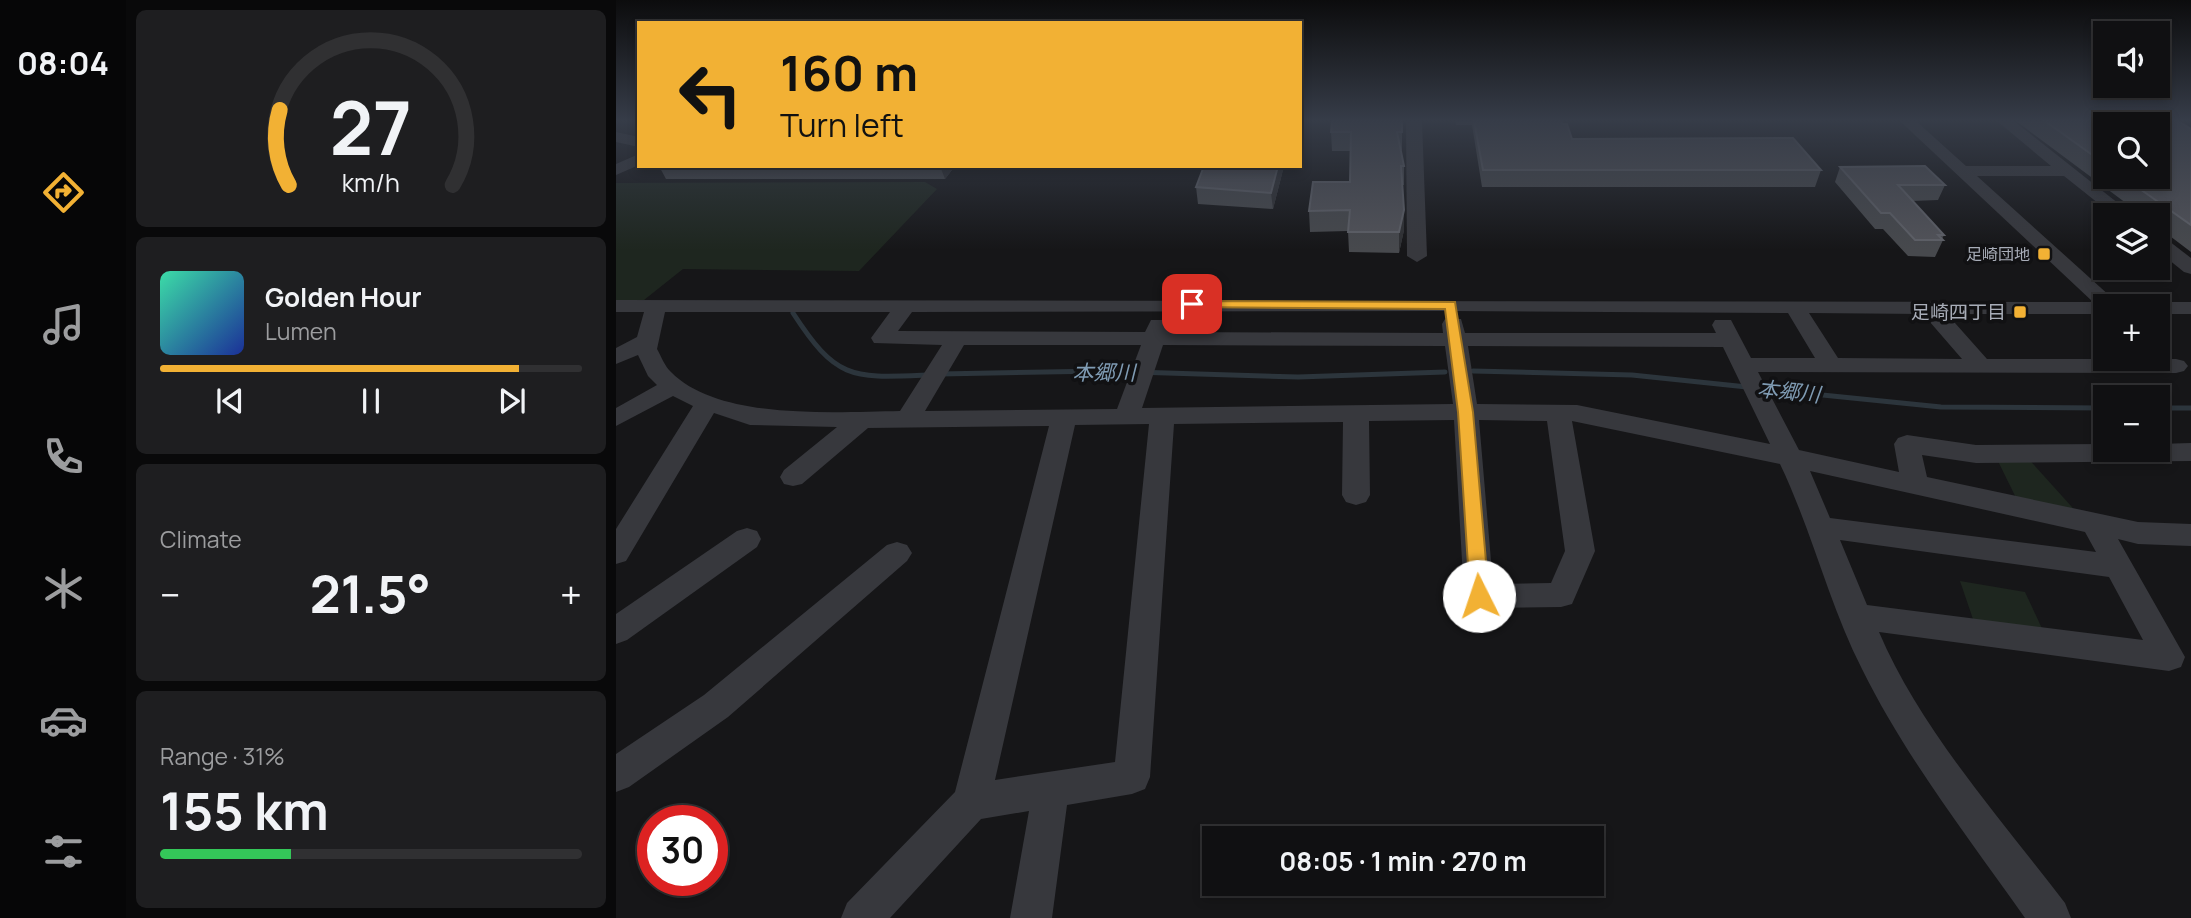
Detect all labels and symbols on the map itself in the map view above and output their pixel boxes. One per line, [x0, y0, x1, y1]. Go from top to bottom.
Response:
place label: 足崎団地 [1966, 243, 2030, 265]
marker: 足崎団地 [2036, 246, 2052, 262]
pin [1162, 274, 1222, 334]
place label: 足崎四丁目 [1911, 299, 2006, 325]
marker: 足崎四丁目 [2012, 304, 2028, 320]
water label: 本郷川 [1073, 358, 1137, 386]
water label: 本郷川 [1756, 374, 1824, 408]
position arrow [1442, 559, 1516, 633]
speed limit sign: 30 [637, 805, 728, 896]

